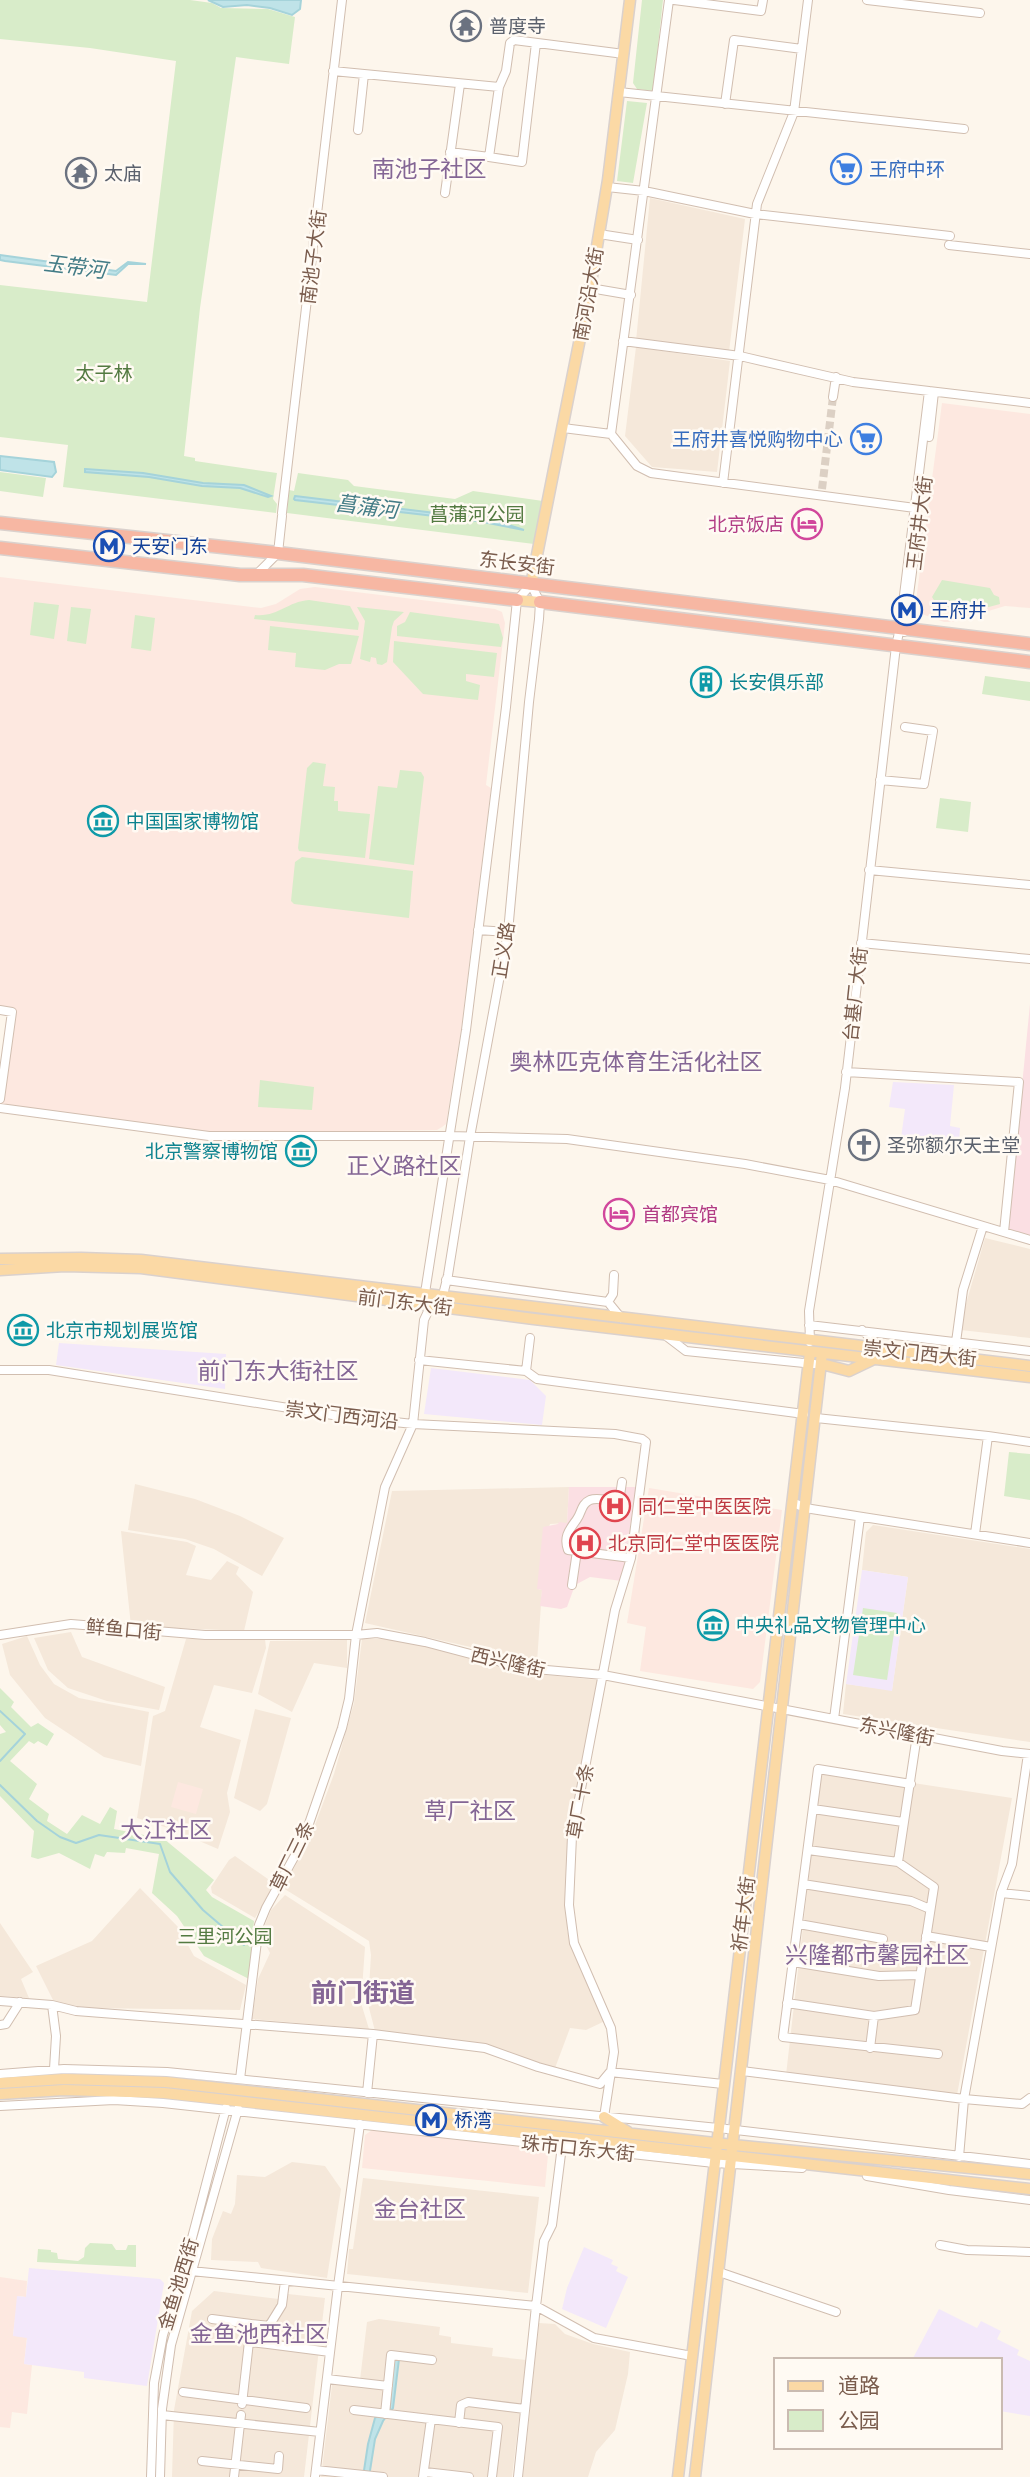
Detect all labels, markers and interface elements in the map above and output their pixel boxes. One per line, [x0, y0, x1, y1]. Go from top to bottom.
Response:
temple icon: 普度寺 [449, 9, 483, 43]
place label: 普度寺 [489, 16, 546, 40]
supermarket icon: 王府中环 [829, 152, 863, 186]
temple icon: 太庙 [64, 156, 98, 190]
district label: 南池子社区 [372, 157, 487, 186]
place label: 王府中环 [869, 159, 945, 183]
place label: 太庙 [104, 163, 142, 187]
street label: 南池子大街 [297, 209, 333, 306]
street label: 南河沿大街 [570, 245, 610, 343]
water label: 玉带河 [42, 251, 112, 286]
park label: 太子林 [75, 363, 133, 387]
supermarket icon: 王府井喜悦购物中心 [849, 422, 883, 456]
place label: 王府井喜悦购物中心 [672, 429, 843, 453]
street label: 王府井大街 [903, 475, 939, 572]
water label: 菖蒲河 [334, 491, 404, 526]
park label: 菖蒲河公园 [429, 504, 525, 528]
hotel icon: 北京饭店 [790, 507, 824, 541]
place label: 北京饭店 [708, 514, 784, 538]
metro station icon: 天安门东 [92, 529, 126, 563]
place label: 天安门东 [132, 536, 208, 560]
street label: 东长安街 [478, 548, 556, 582]
metro station icon: 王府井 [890, 593, 924, 627]
place label: 王府井 [930, 600, 987, 624]
building icon: 长安俱乐部 [689, 665, 723, 699]
place label: 长安俱乐部 [729, 672, 824, 696]
museum icon: 中国国家博物馆 [86, 804, 120, 838]
place label: 中国国家博物馆 [126, 811, 259, 835]
street label: 正义路 [489, 920, 521, 980]
street label: 台基厂大街 [840, 946, 874, 1043]
district label: 奥林匹克体育生活化社区 [510, 1050, 763, 1079]
church icon: 圣弥额尔天主堂 [847, 1128, 881, 1162]
museum icon: 北京警察博物馆 [284, 1134, 318, 1168]
place label: 圣弥额尔天主堂 [887, 1135, 1020, 1159]
place label: 北京警察博物馆 [145, 1141, 278, 1165]
district label: 正义路社区 [347, 1154, 462, 1183]
hotel icon: 首都宾馆 [602, 1197, 636, 1231]
place label: 首都宾馆 [642, 1204, 718, 1228]
street label: 前门东大街 [356, 1286, 453, 1322]
museum icon: 北京市规划展览馆 [6, 1313, 40, 1347]
place label: 北京市规划展览馆 [46, 1320, 198, 1344]
street label: 崇文门西大街 [862, 1337, 978, 1373]
district label: 前门东大街社区 [198, 1359, 359, 1388]
street label: 崇文门西河沿 [284, 1398, 400, 1436]
hospital icon: 同仁堂中医医院 [598, 1489, 632, 1523]
place label: 同仁堂中医医院 [638, 1496, 771, 1520]
hospital icon: 北京同仁堂中医医院 [568, 1526, 602, 1560]
place label: 北京同仁堂中医医院 [608, 1533, 779, 1557]
museum icon: 中央礼品文物管理中心 [696, 1608, 730, 1642]
place label: 中央礼品文物管理中心 [736, 1615, 926, 1639]
street label: 鲜鱼口街 [85, 1616, 163, 1646]
street label: 西兴隆街 [468, 1644, 547, 1684]
street label: 东兴隆街 [857, 1714, 936, 1752]
street label: 草厂十条 [564, 1762, 600, 1841]
district label: 草厂社区 [424, 1799, 516, 1828]
street label: 草厂三条 [266, 1817, 321, 1896]
district label: 大江社区 [120, 1818, 212, 1847]
street label: 祈年大街 [728, 1875, 762, 1953]
park label: 三里河公园 [177, 1926, 273, 1950]
district label: 兴隆都市馨园社区 [785, 1943, 969, 1972]
district label: 前门街道 [311, 1979, 415, 2012]
metro station icon: 桥湾 [414, 2103, 448, 2137]
place label: 桥湾 [454, 2110, 492, 2134]
street label: 珠市口东大街 [520, 2132, 636, 2168]
district label: 金台社区 [374, 2197, 466, 2226]
street label: 金鱼池西街 [155, 2236, 205, 2334]
district label: 金鱼池西社区 [190, 2322, 328, 2351]
legend [774, 2358, 1002, 2449]
text: 道路 [838, 2374, 880, 2401]
text: 公园 [838, 2409, 880, 2436]

